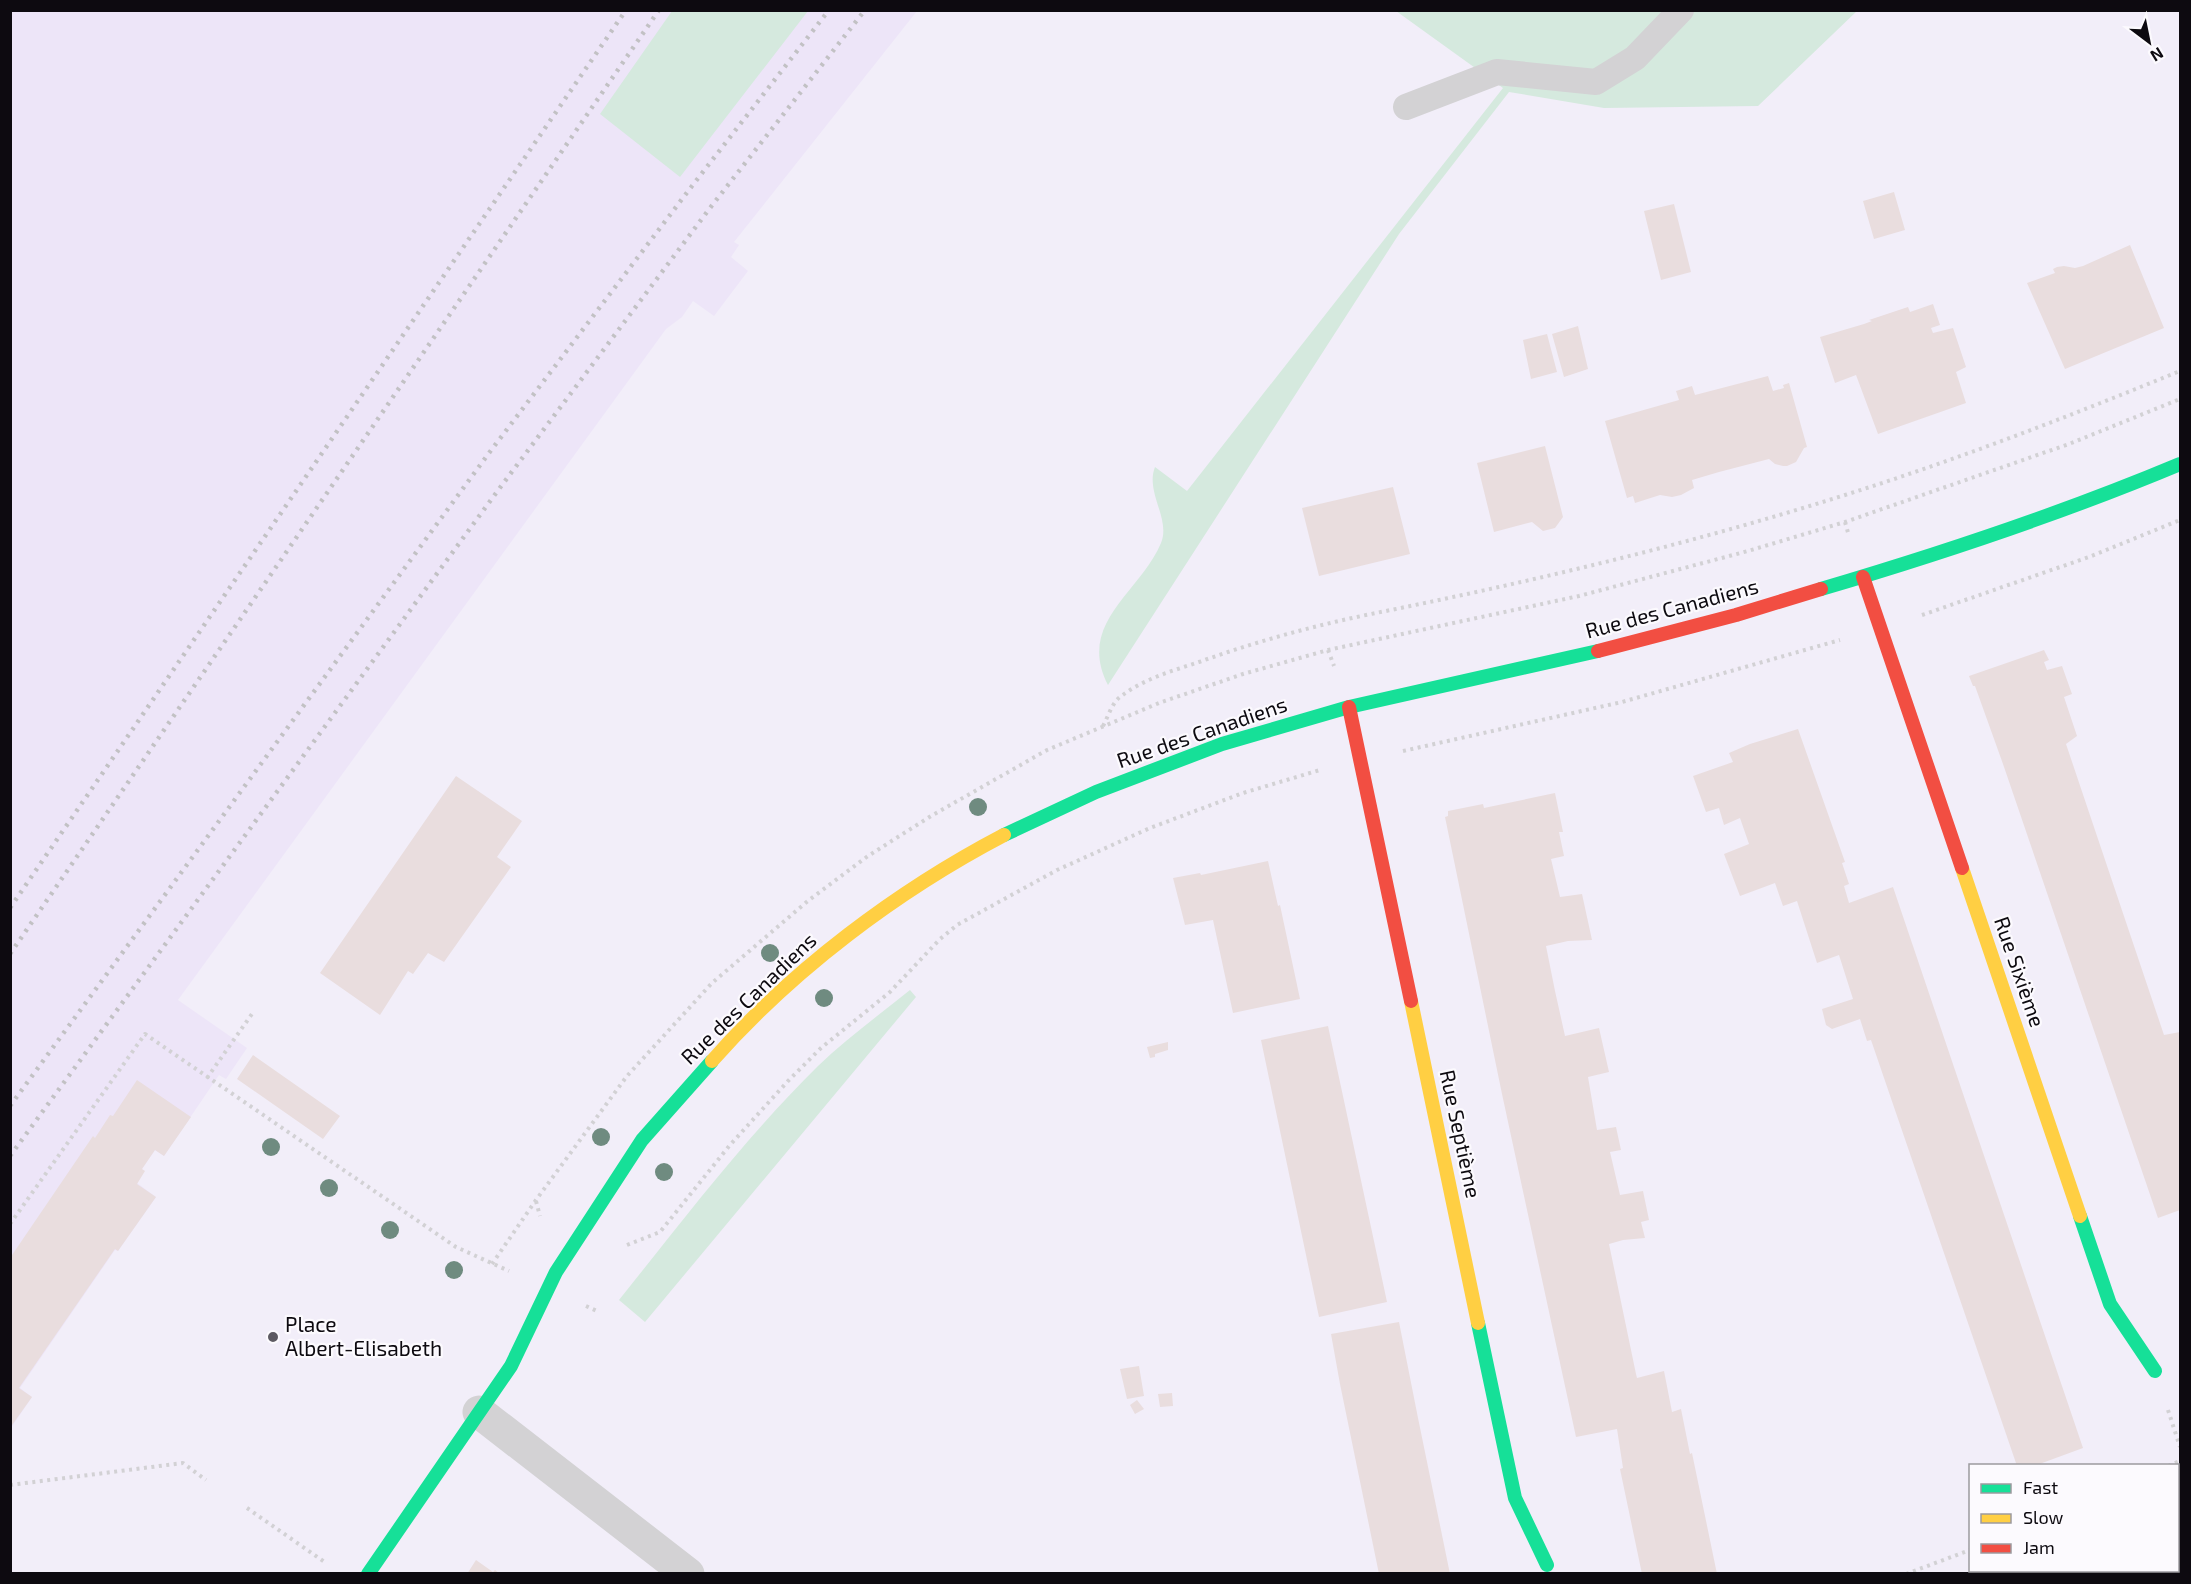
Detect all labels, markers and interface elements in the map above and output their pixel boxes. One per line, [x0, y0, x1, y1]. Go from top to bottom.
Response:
north arrow [2119, 12, 2179, 72]
text: N [2147, 44, 2167, 66]
street label: Rue des Canadiens [1582, 572, 1761, 643]
street label: Rue des Canadiens [1113, 691, 1290, 772]
street label: Rue Sixième [1990, 913, 2051, 1030]
street label: Rue des Canadiens [675, 927, 821, 1069]
street label: Rue Septième [1436, 1067, 1487, 1200]
place label: Place Albert-Elisabeth [285, 1311, 442, 1360]
marker: Place Albert-Elisabeth [266, 1330, 280, 1344]
legend [1969, 1464, 2179, 1572]
text: Fast [2023, 1476, 2058, 1498]
text: Slow [2023, 1506, 2064, 1528]
text: Jam [2023, 1536, 2055, 1558]

